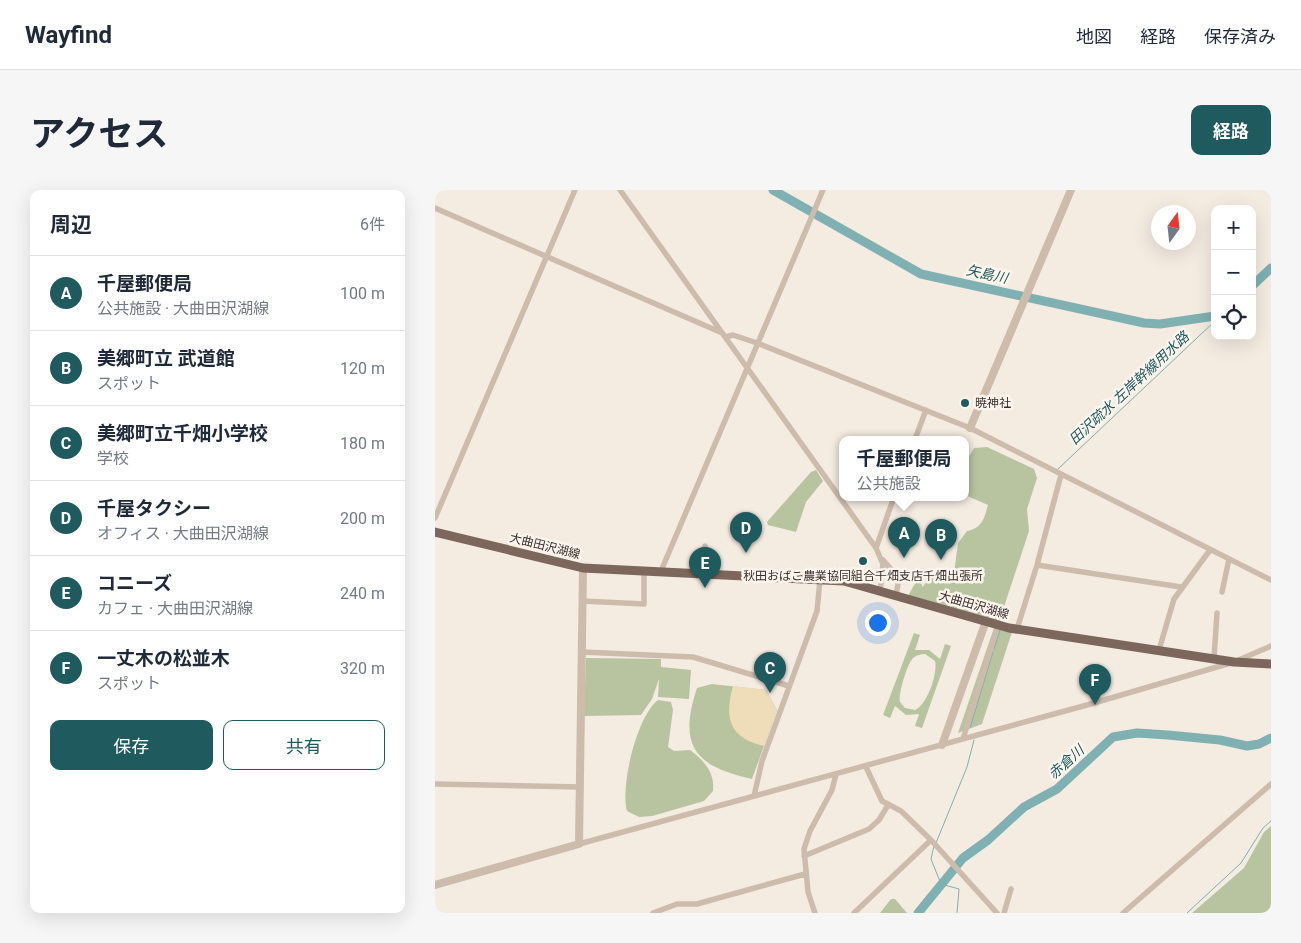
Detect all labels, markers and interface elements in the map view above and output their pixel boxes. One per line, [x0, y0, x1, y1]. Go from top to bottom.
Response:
text: Wayfind [25, 21, 112, 49]
text: 地図 [1076, 26, 1112, 47]
text: 経路 [1140, 26, 1176, 47]
text: 保存済み [1204, 26, 1276, 47]
button: 経路 [1191, 105, 1271, 155]
text: アクセス [30, 114, 168, 155]
north arrow [1151, 205, 1196, 250]
map controls [1211, 205, 1256, 340]
button: + [1211, 205, 1256, 250]
text: 周辺 [50, 213, 92, 237]
text: 6件 [360, 215, 385, 234]
button: − [1211, 250, 1256, 295]
water label: 矢島川 [965, 262, 1011, 287]
text: 千屋郵便局 [97, 272, 192, 295]
text: A [61, 284, 71, 303]
text: 100 m [340, 284, 385, 303]
button: locate [1211, 295, 1256, 340]
text: 公共施設 · 大曲田沢湖線 [97, 299, 269, 318]
water label: 田沢疏水 左岸幹線用水路 [1066, 328, 1193, 448]
text: 美郷町立 武道館 [97, 347, 235, 370]
text: B [61, 359, 71, 378]
text: 120 m [340, 359, 385, 378]
text: スポット [97, 374, 161, 393]
place label: 暁神社 [975, 396, 1011, 410]
marker: 暁神社 [959, 397, 971, 409]
text: 美郷町立千畑小学校 [97, 422, 268, 445]
text: C [61, 434, 71, 453]
text: 180 m [340, 434, 385, 453]
popup [839, 436, 969, 501]
text: 千屋郵便局 [856, 447, 952, 470]
text: 学校 [97, 449, 129, 468]
text: 公共施設 [856, 474, 921, 493]
text: 千屋タクシー [97, 497, 211, 520]
text: D [61, 509, 71, 528]
text: 200 m [340, 509, 385, 528]
pin: D [730, 512, 762, 553]
pin: A [888, 517, 920, 558]
pin: B [925, 519, 957, 560]
text: オフィス · 大曲田沢湖線 [97, 524, 269, 543]
street label: 大曲田沢湖線 [508, 530, 582, 562]
pin: E [689, 547, 721, 588]
marker: 秋田おばこ農業協同組合千畑支店千畑出張所 [857, 555, 869, 567]
place label: 秋田おばこ農業協同組合千畑支店千畑出張所 [743, 569, 983, 583]
text: コニーズ [97, 572, 172, 595]
text: E [62, 584, 71, 603]
text: 240 m [340, 584, 385, 603]
street label: 大曲田沢湖線 [937, 588, 1011, 622]
text: カフェ · 大曲田沢湖線 [97, 599, 253, 618]
your location [865, 610, 891, 636]
text: 一丈木の松並木 [97, 647, 230, 670]
pin: C [754, 652, 786, 693]
text: F [62, 659, 70, 678]
text: 320 m [340, 659, 385, 678]
pin: F [1079, 664, 1111, 705]
text: スポット [97, 674, 161, 693]
button: 保存 [50, 720, 213, 770]
button: 共有 [223, 720, 385, 770]
water label: 赤倉川 [1045, 741, 1088, 782]

